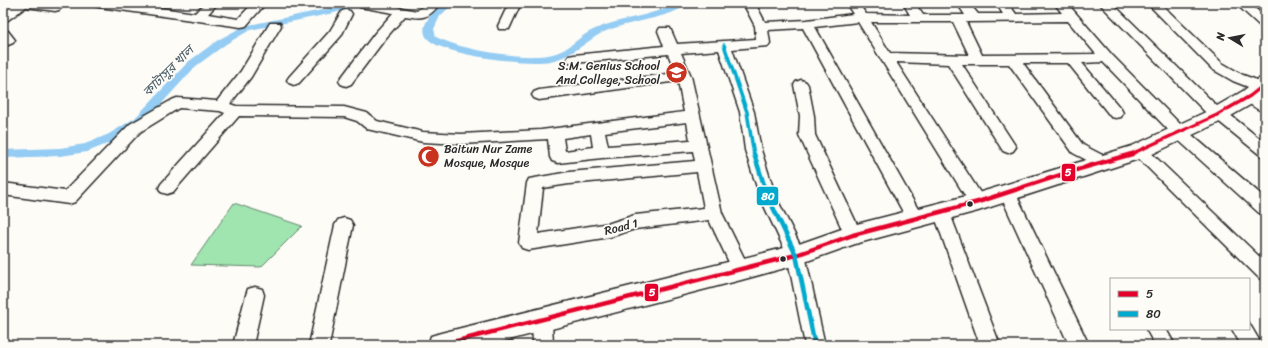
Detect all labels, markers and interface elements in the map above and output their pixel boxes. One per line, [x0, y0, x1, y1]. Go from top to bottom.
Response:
north arrow [1210, 18, 1250, 58]
text: N [1210, 31, 1231, 43]
water label: কাটাসুর খাল [137, 38, 201, 102]
place label: S.M. Genius School And College, School [555, 55, 661, 91]
school or university icon: S.M. Genius School And College, School [663, 60, 689, 86]
place label: Baitun Nur Zame Mosque, Mosque [444, 138, 533, 174]
mosque icon: Baitun Nur Zame Mosque, Mosque [416, 143, 442, 169]
line badge: 5 [1061, 163, 1076, 182]
text: 5 [1065, 163, 1072, 182]
line badge: 80 [756, 186, 779, 206]
text: 80 [760, 187, 775, 206]
unlabelled marker [965, 199, 975, 209]
street label: Road 1 [602, 212, 640, 242]
unlabelled marker [778, 254, 788, 264]
legend [1110, 278, 1250, 330]
line badge: 5 [644, 283, 659, 302]
text: 5 [649, 283, 656, 302]
text: 5 [1146, 283, 1153, 305]
text: 80 [1146, 303, 1161, 325]

